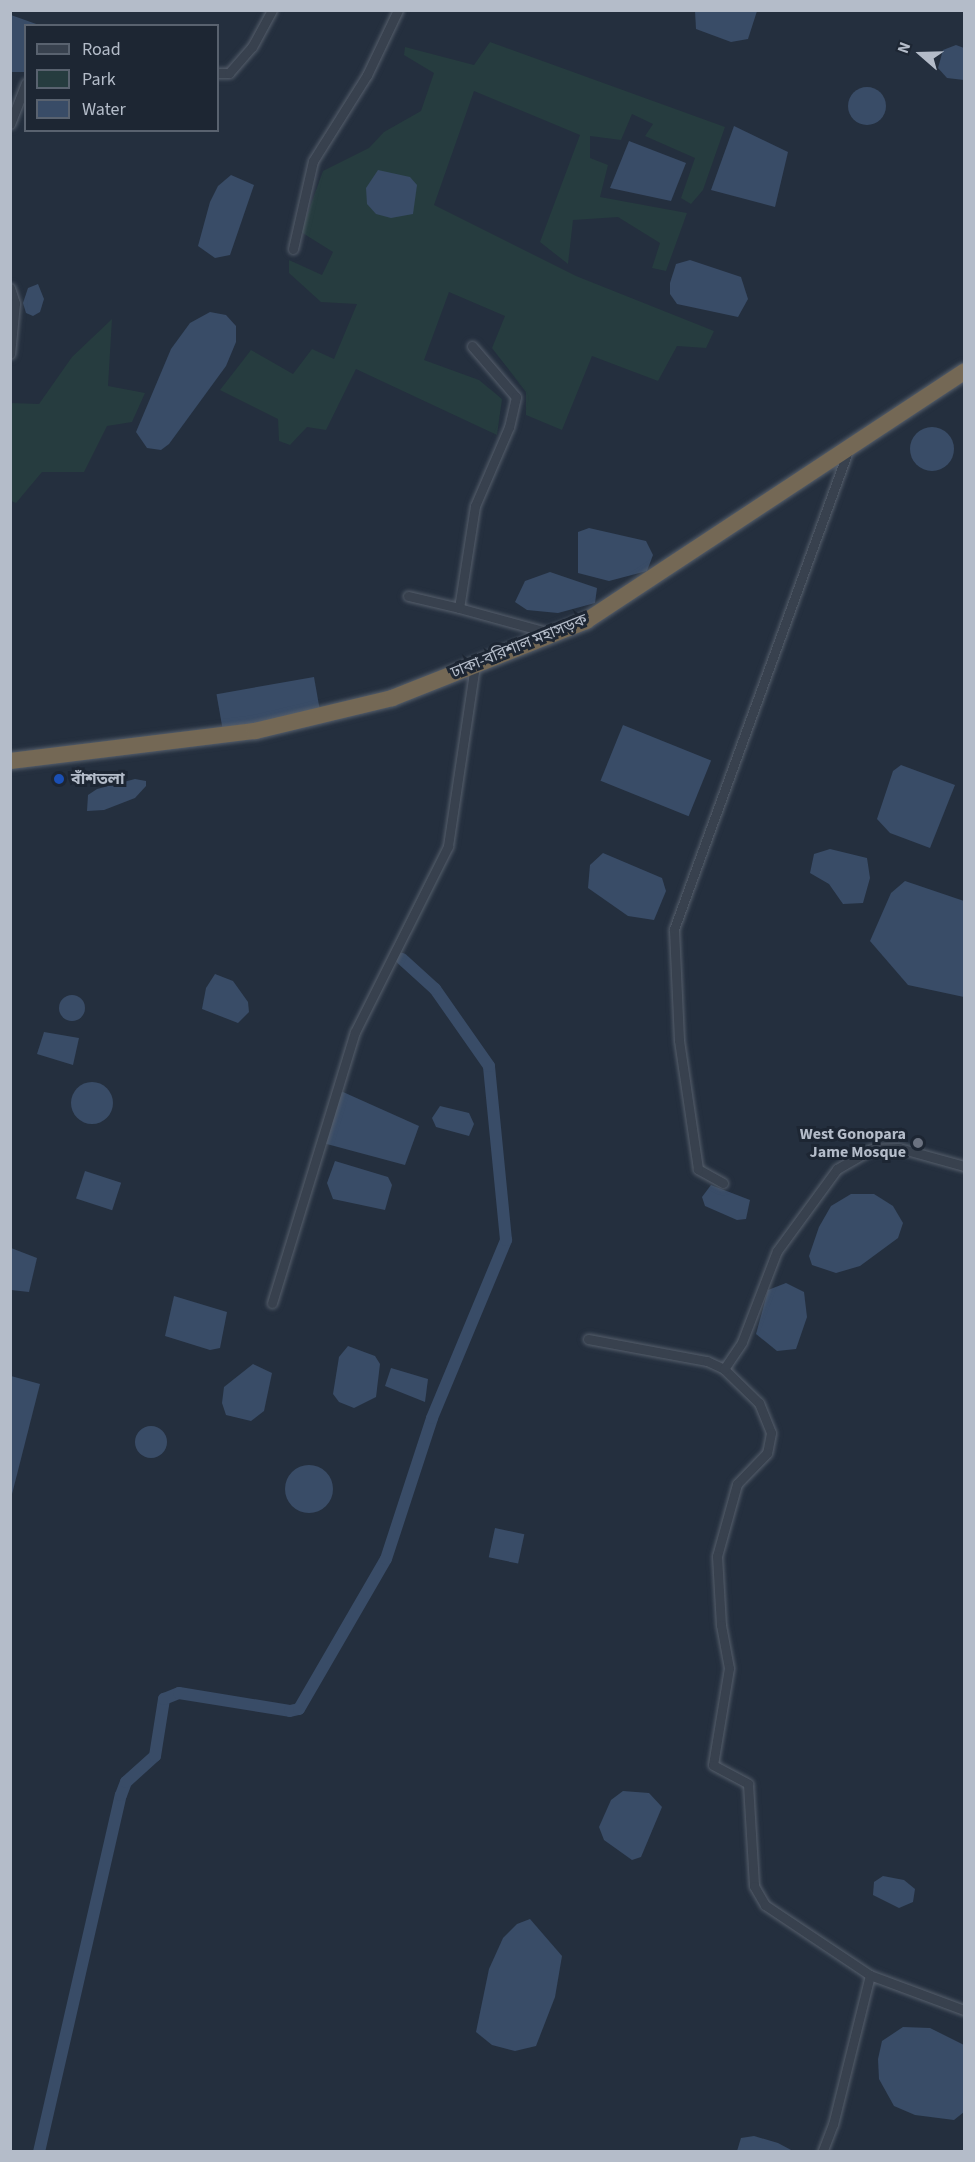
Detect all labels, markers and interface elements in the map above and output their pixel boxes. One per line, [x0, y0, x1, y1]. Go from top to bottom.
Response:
legend [24, 24, 219, 132]
north arrow [891, 24, 951, 84]
text: Road [82, 37, 121, 62]
text: N [892, 39, 916, 57]
text: Park [82, 67, 116, 92]
text: Water [82, 97, 126, 122]
street label: ঢাকা-বরিশাল মহাসড়ক [448, 610, 590, 682]
place label: বাঁশতলা [71, 769, 124, 789]
marker: বাঁশতলা [52, 772, 66, 786]
place label: West Gonopara Jame Mosque [800, 1124, 906, 1162]
marker: West Gonopara Jame Mosque [911, 1136, 925, 1150]

